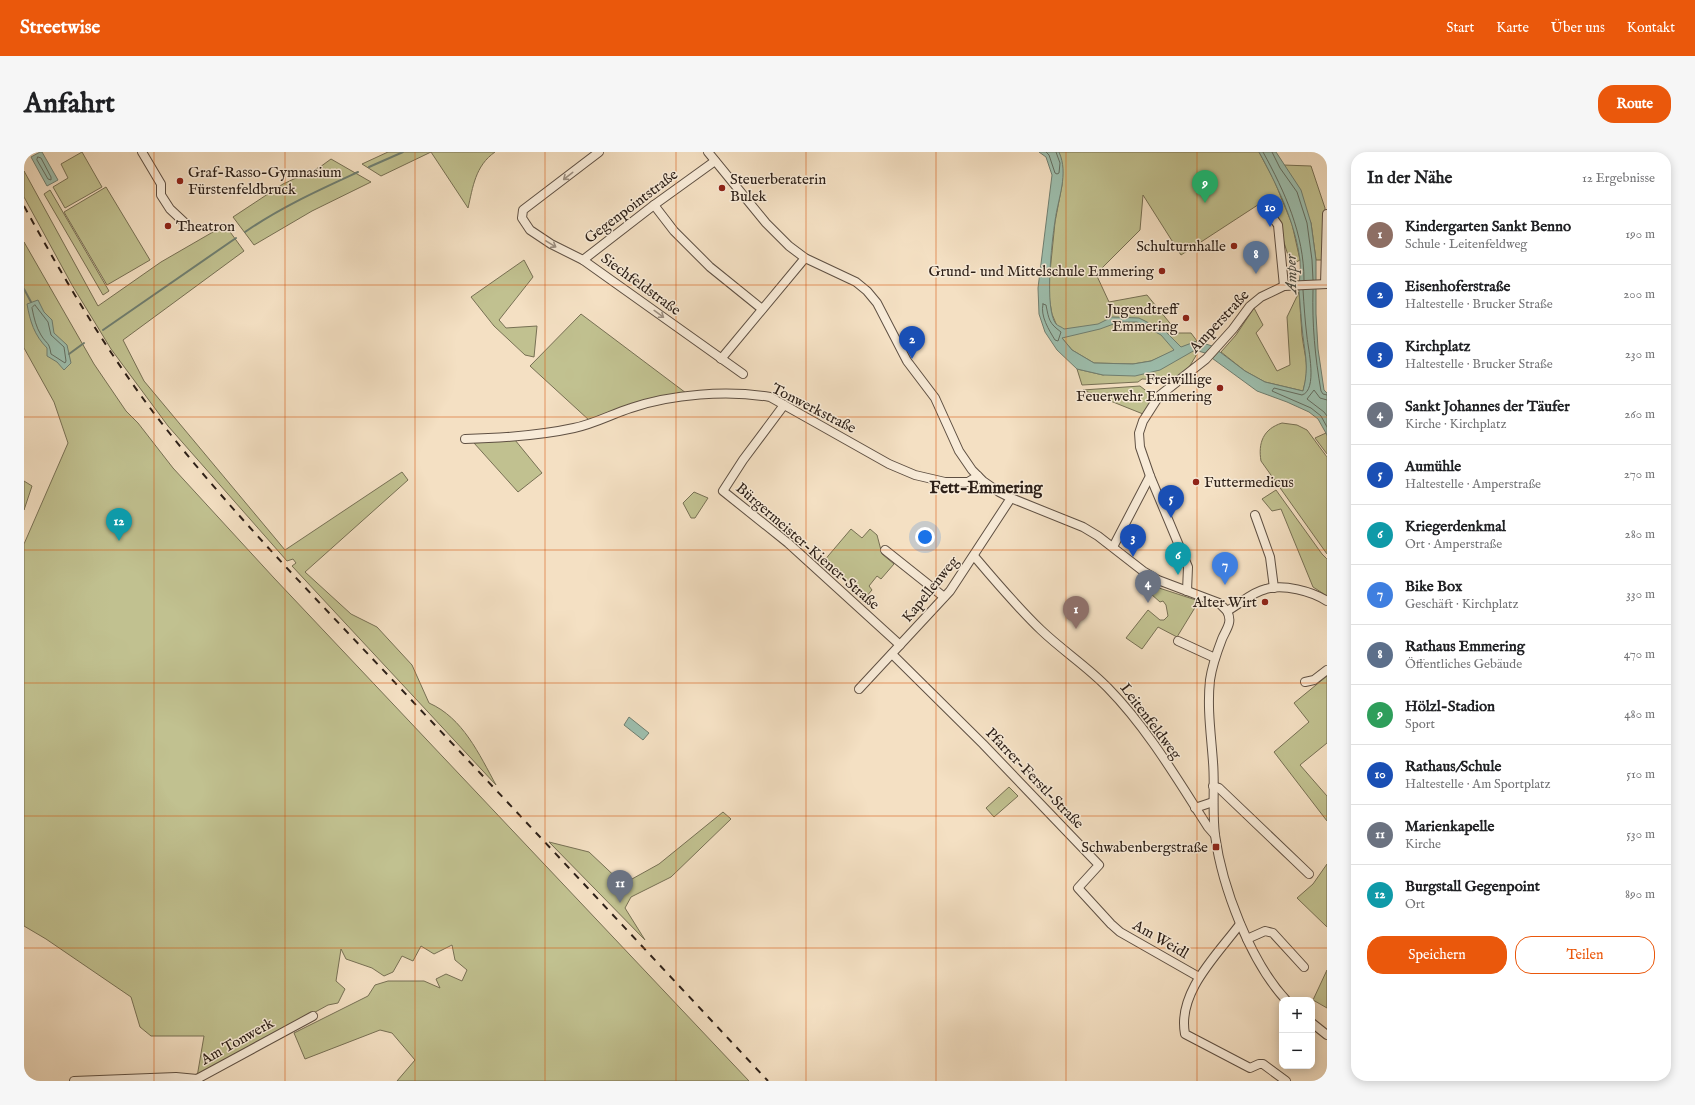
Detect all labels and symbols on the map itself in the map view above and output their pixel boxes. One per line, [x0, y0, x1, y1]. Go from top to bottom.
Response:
place label: Graf-Rasso-Gymnasium Fürstenfeldbruck [188, 163, 342, 199]
street label: Gegenpointstraße [581, 165, 682, 248]
place label: Steuerberaterin Bulek [730, 170, 826, 206]
pin: 9 [1192, 170, 1218, 203]
one-way arrow [562, 171, 573, 180]
marker: Graf-Rasso-Gymnasium Fürstenfeldbruck [175, 176, 185, 186]
marker: Steuerberaterin Bulek [717, 183, 727, 193]
pin: 10 [1257, 194, 1283, 227]
place label: Theatron [176, 217, 235, 236]
marker: Theatron [163, 221, 173, 231]
place label: Schulturnhalle [1136, 237, 1226, 256]
one-way arrow [545, 240, 557, 248]
marker: Schulturnhalle [1229, 241, 1239, 251]
pin: 8 [1243, 241, 1269, 274]
street label: Siechfeldstraße [597, 249, 685, 320]
water label: Amper [1282, 253, 1302, 296]
place label: Grund- und Mittelschule Emmering [929, 262, 1155, 281]
marker: Grund- und Mittelschule Emmering [1157, 266, 1167, 276]
street label: Amperstraße [1185, 286, 1253, 358]
place label: Jugendtreff Emmering [1105, 300, 1180, 336]
one-way arrow [654, 310, 665, 318]
marker: Jugendtreff Emmering [1181, 313, 1191, 323]
pin: 2 [899, 326, 925, 359]
place label: Freiwillige Feuerwehr Emmering [1076, 370, 1213, 406]
street label: Tonwerkstraße [768, 379, 859, 438]
marker: Freiwillige Feuerwehr Emmering [1215, 383, 1225, 393]
place label: Futtermedicus [1204, 473, 1294, 492]
marker: Futtermedicus [1191, 477, 1201, 487]
district label: Fett-Emmering [930, 478, 1043, 499]
street label: Bürgermeister-Kiener-Straße [732, 479, 884, 614]
pin: 5 [1158, 485, 1184, 518]
pin: 12 [106, 508, 132, 541]
pin: 3 [1120, 524, 1146, 557]
your location [915, 527, 935, 547]
pin: 6 [1165, 542, 1191, 575]
street label: Kapellenweg [898, 552, 963, 626]
pin: 7 [1212, 552, 1238, 585]
pin: 4 [1135, 570, 1161, 603]
place label: Alter Wirt [1192, 593, 1257, 612]
pin: 1 [1063, 596, 1089, 629]
marker: Alter Wirt [1260, 597, 1270, 607]
street label: Leitenfeldweg [1116, 679, 1186, 764]
street label: Pfarrer-Ferstl-Straße [981, 724, 1088, 833]
place label: Schwabenbergstraße [1081, 838, 1208, 857]
marker: Schwabenbergstraße [1211, 842, 1221, 852]
pin: 11 [607, 870, 633, 903]
street label: Am Weidl [1129, 915, 1193, 963]
street label: Am Tonwerk [197, 1013, 278, 1070]

